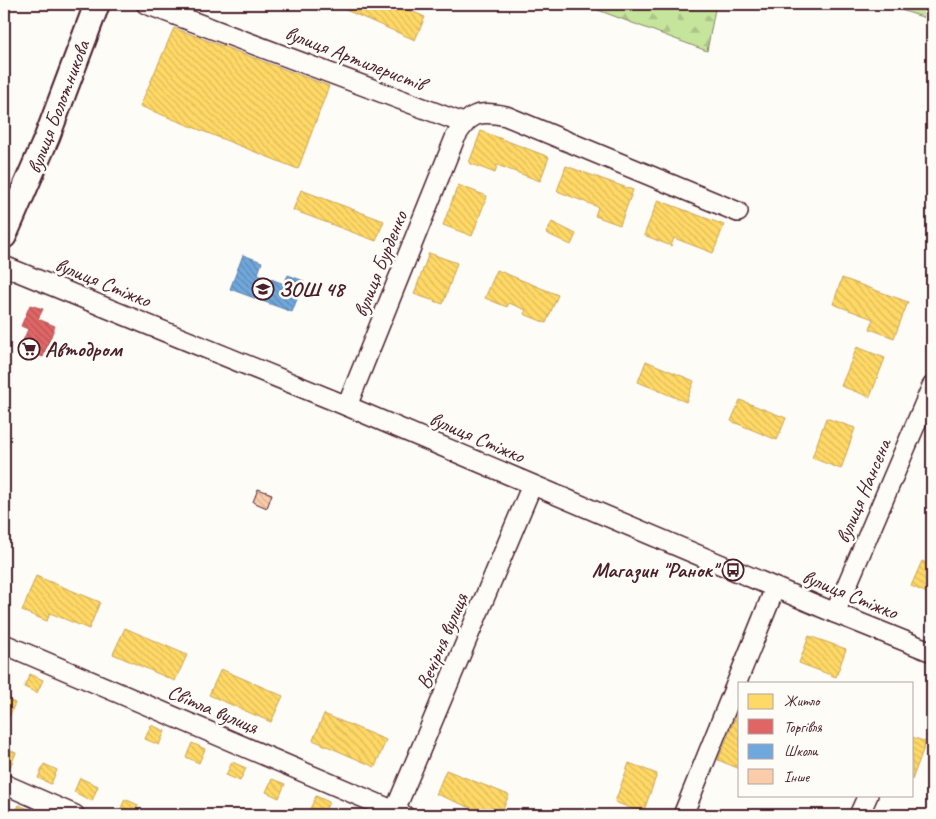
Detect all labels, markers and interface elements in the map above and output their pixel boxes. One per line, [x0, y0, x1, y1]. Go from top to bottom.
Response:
street label: вулиця Артилеристів [282, 19, 433, 98]
street label: вулиця Болотникова [21, 35, 96, 177]
street label: вулиця Бурденко [347, 206, 414, 321]
street label: вулиця Стіжко [51, 251, 156, 313]
place label: ЗОШ 48 [279, 276, 346, 302]
school or university icon: ЗОШ 48 [251, 277, 275, 301]
place label: Автодром [45, 336, 124, 362]
supermarket icon: Автодром [17, 337, 41, 361]
street label: вулиця Стіжко [426, 405, 530, 469]
street label: вулиця Нансена [829, 433, 898, 547]
place label: Магазин "Ранок" [592, 557, 722, 584]
bus stop icon: Магазин "Ранок" [721, 558, 745, 582]
street label: вулиця Стіжко [798, 563, 903, 625]
street label: Вечірня вулиця [410, 588, 474, 693]
street label: Світла вулиця [164, 678, 263, 740]
legend [738, 682, 914, 796]
text: Житло [784, 692, 821, 711]
text: Торгівля [784, 718, 822, 737]
text: Школи [784, 742, 819, 761]
text: Інше [784, 768, 810, 787]

